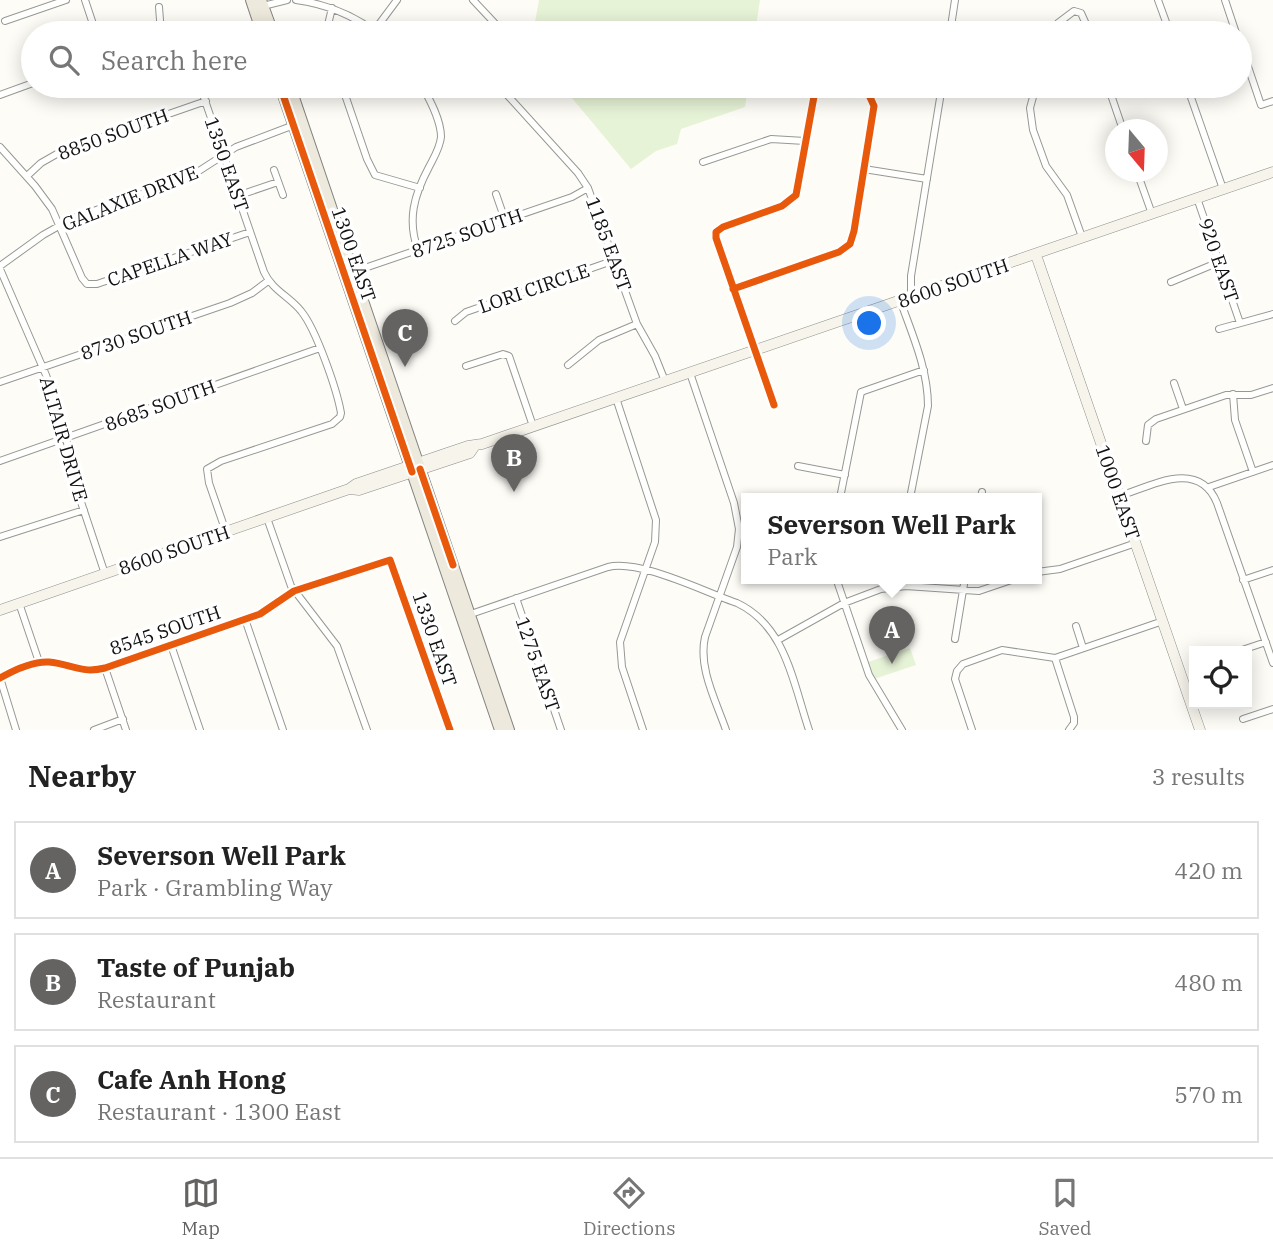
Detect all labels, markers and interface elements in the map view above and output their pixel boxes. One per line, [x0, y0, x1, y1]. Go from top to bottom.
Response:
search box [21, 21, 1252, 98]
icon: search [45, 41, 83, 79]
text: Search here [101, 43, 247, 77]
street label: 8850 SOUTH [54, 103, 172, 165]
street label: 1350 EAST [200, 114, 254, 214]
north arrow [1105, 119, 1168, 182]
street label: GALAXIE DRIVE [58, 160, 202, 236]
street label: 1185 EAST [581, 194, 637, 294]
street label: 8725 SOUTH [408, 203, 526, 263]
street label: 1300 EAST [327, 204, 381, 304]
street label: 920 EAST [1193, 215, 1245, 305]
street label: CAPELLA WAY [104, 226, 236, 292]
street label: 8600 SOUTH [894, 253, 1012, 313]
street label: LORI CIRCLE [475, 258, 593, 318]
street label: 8730 SOUTH [77, 305, 195, 365]
your location [852, 306, 886, 340]
pin: C [382, 309, 428, 367]
street label: ALTAIR DRIVE [35, 374, 93, 504]
street label: 8685 SOUTH [101, 374, 219, 436]
pin: B [491, 434, 537, 492]
street label: 1000 EAST [1091, 442, 1145, 542]
popup [741, 493, 1042, 584]
text: Severson Well Park [767, 507, 1016, 541]
street label: 8600 SOUTH [115, 520, 233, 580]
text: Park [767, 541, 817, 571]
street label: 1330 EAST [408, 589, 462, 689]
street label: 8545 SOUTH [106, 600, 224, 660]
pin: A [869, 606, 915, 664]
street label: 1275 EAST [511, 614, 565, 714]
map controls [1189, 646, 1252, 709]
button: locate [1189, 646, 1252, 709]
text: Nearby [28, 756, 136, 795]
text: 3 results [1152, 761, 1245, 791]
text: Severson Well Park [97, 838, 346, 872]
text: A [45, 855, 61, 885]
text: 420 m [1174, 855, 1243, 885]
text: Park · Grambling Way [97, 872, 333, 902]
text: Taste of Punjab [97, 950, 295, 984]
text: B [45, 967, 61, 997]
text: 480 m [1174, 967, 1243, 997]
text: Restaurant [97, 984, 216, 1014]
text: Cafe Anh Hong [97, 1062, 286, 1096]
text: C [45, 1079, 61, 1109]
text: 570 m [1174, 1079, 1243, 1109]
text: Restaurant · 1300 East [97, 1096, 341, 1126]
tab: Map [181, 1174, 220, 1240]
tab: Directions [583, 1174, 676, 1240]
tab: Saved [1038, 1174, 1092, 1240]

